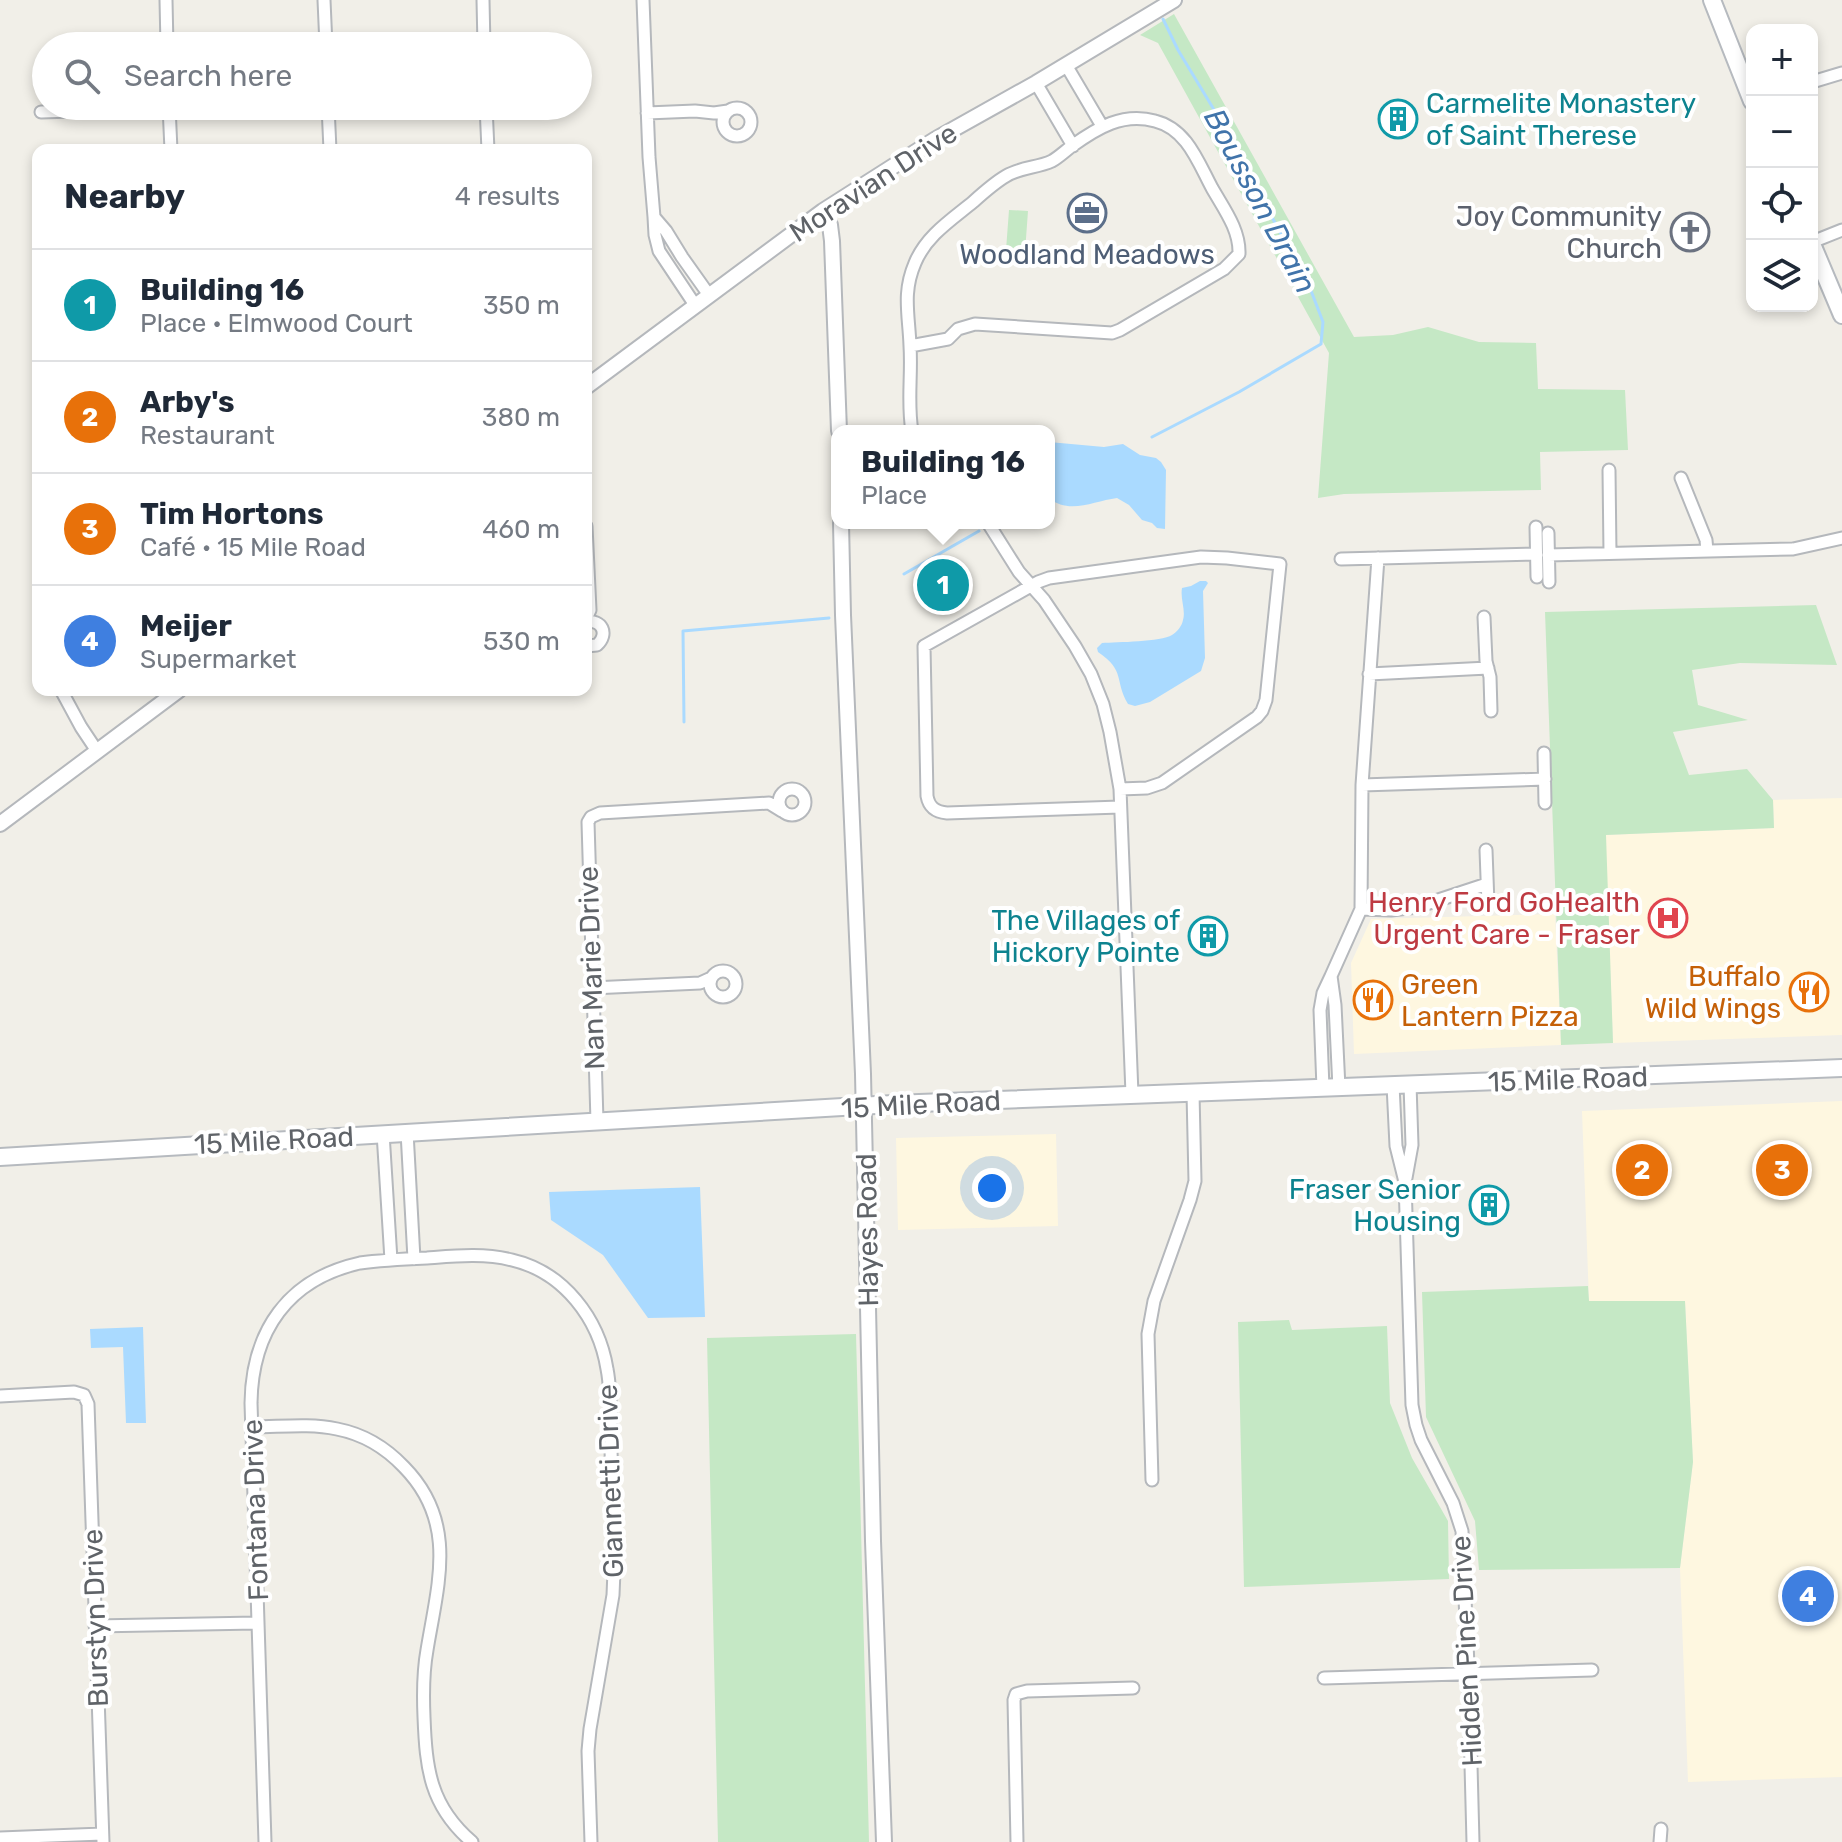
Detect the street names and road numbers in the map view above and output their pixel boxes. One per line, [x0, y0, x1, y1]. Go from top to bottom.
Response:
street label: Moravian Drive [783, 116, 963, 249]
street label: Nan Marie Drive [571, 866, 612, 1070]
street label: 15 Mile Road [1487, 1060, 1649, 1099]
street label: 15 Mile Road [840, 1084, 1002, 1125]
street label: 15 Mile Road [193, 1120, 355, 1161]
street label: Hayes Road [850, 1153, 885, 1307]
street label: Giannetti Drive [591, 1384, 630, 1578]
street label: Fontana Drive [236, 1418, 275, 1601]
street label: Burstyn Drive [76, 1528, 115, 1708]
street label: Hidden Pine Drive [1444, 1535, 1489, 1767]

